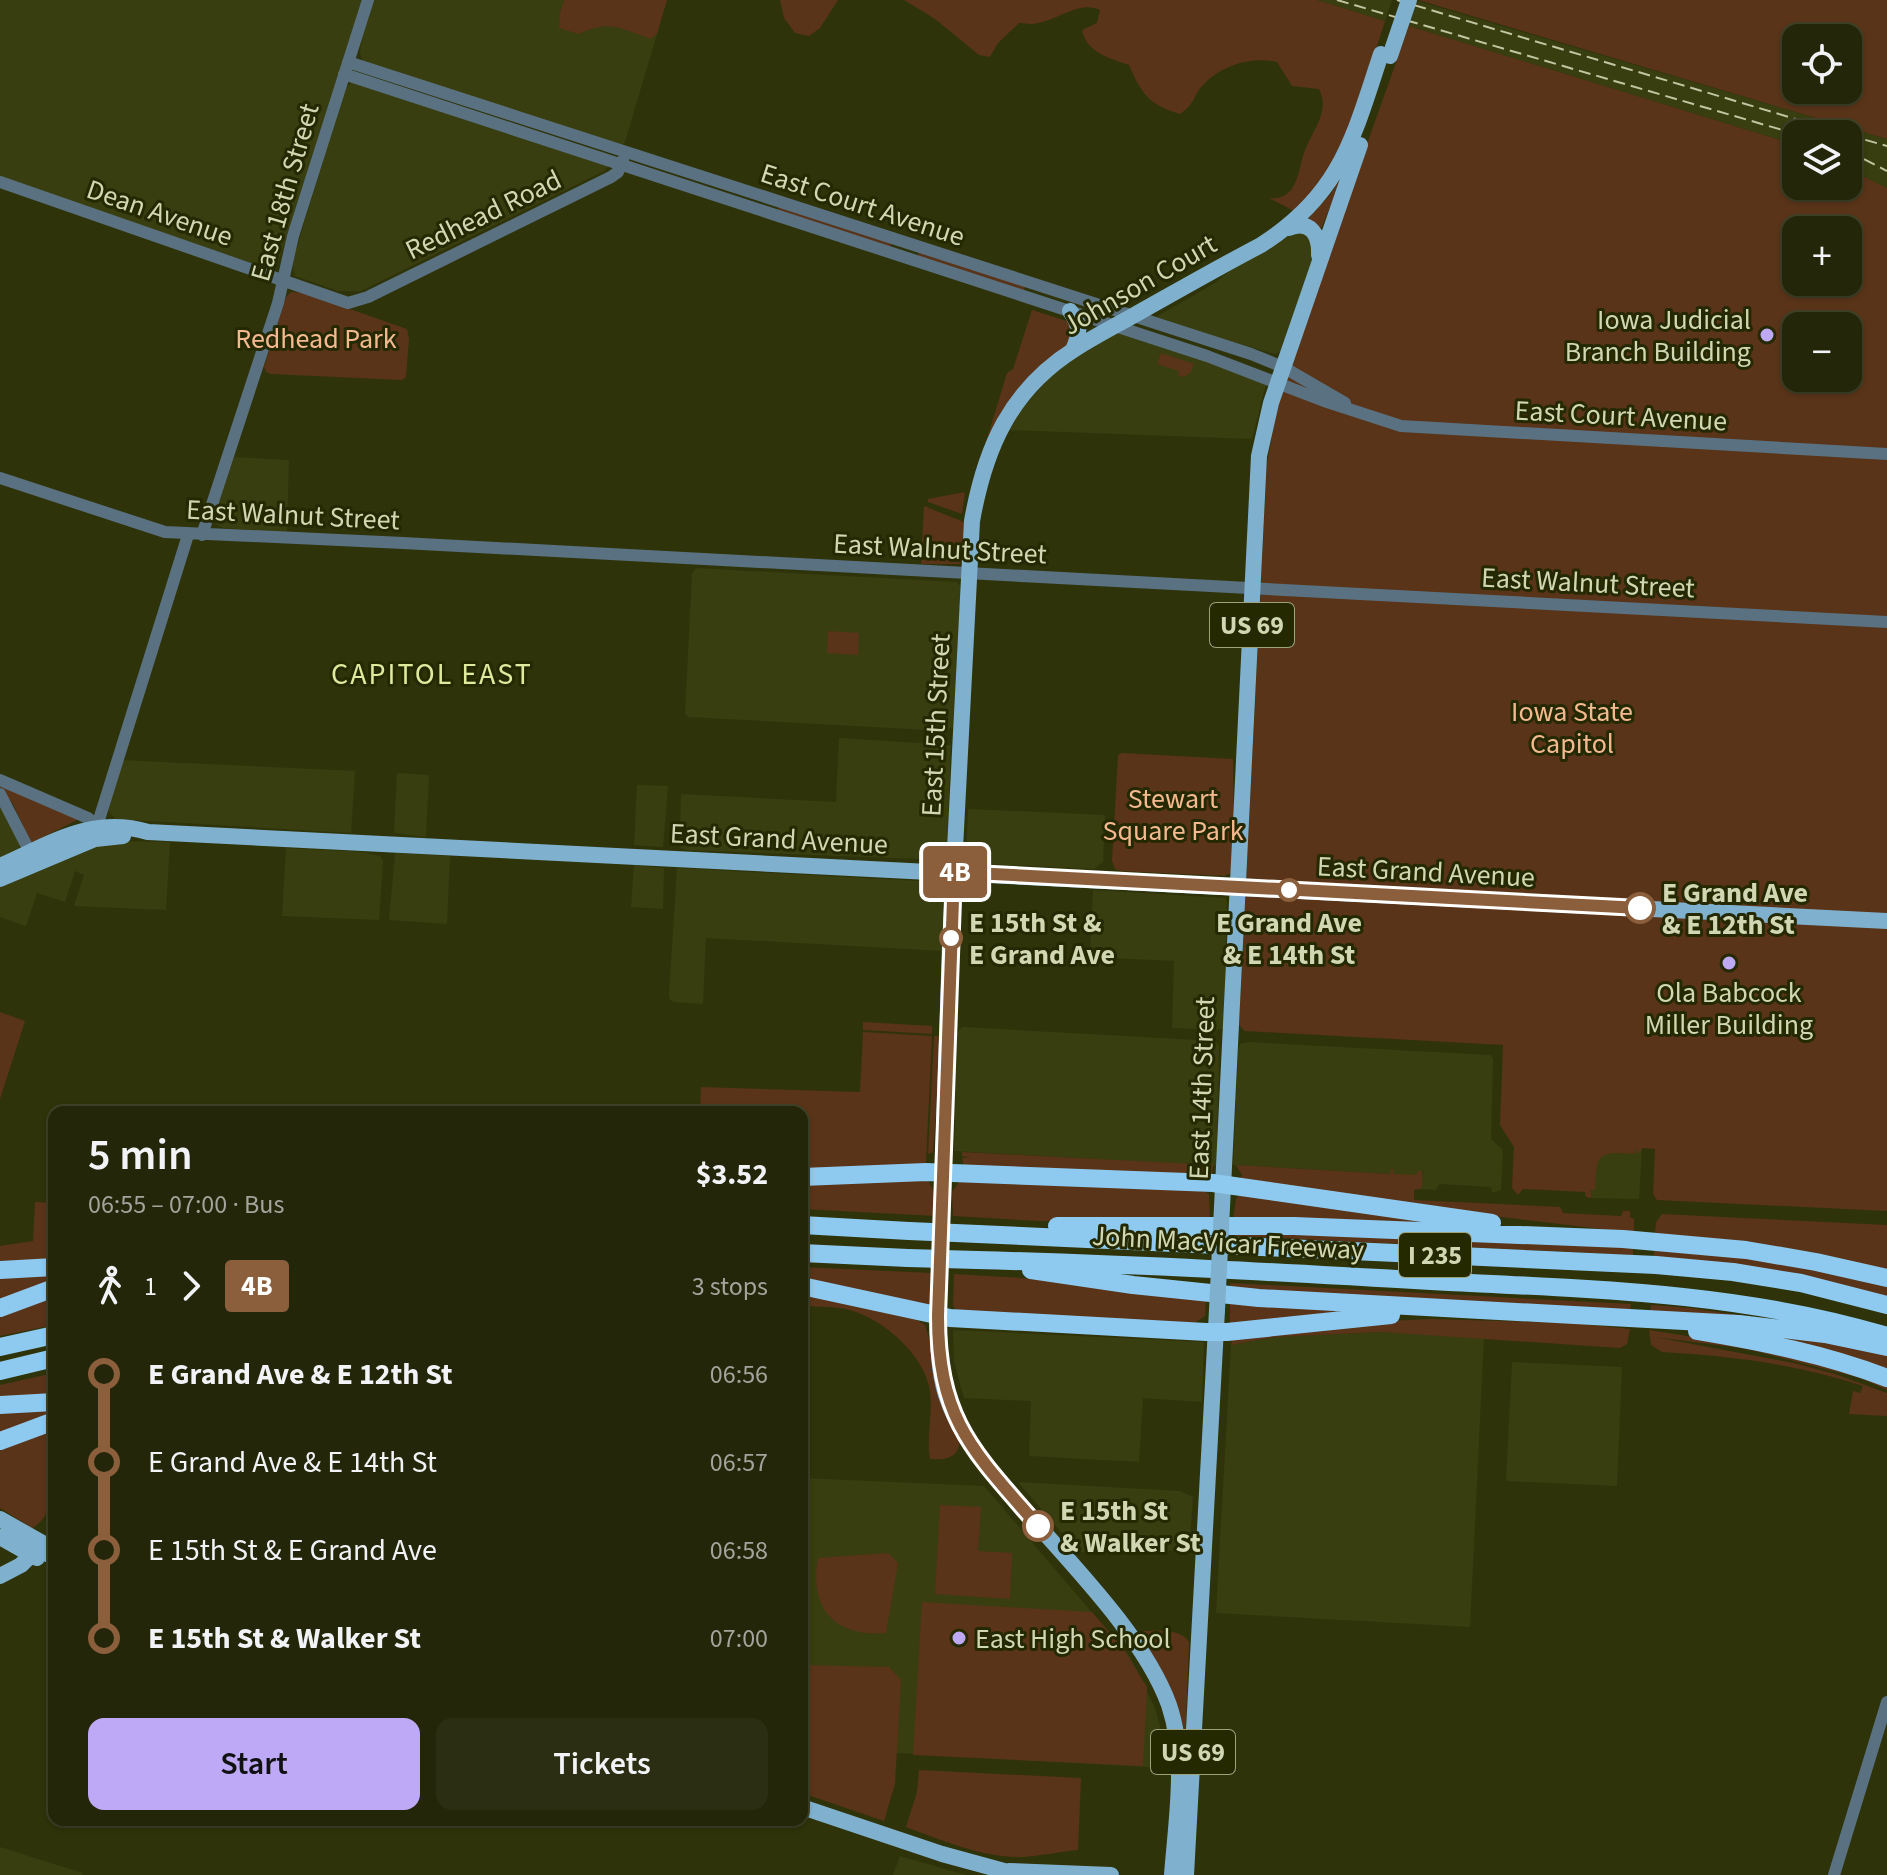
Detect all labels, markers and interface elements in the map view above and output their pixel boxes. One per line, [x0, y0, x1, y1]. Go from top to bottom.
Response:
map controls [1782, 24, 1862, 392]
button: locate [1782, 24, 1862, 104]
street label: East 18th Street [240, 98, 330, 286]
button: layers [1782, 120, 1862, 200]
street label: East Court Avenue [755, 153, 970, 257]
street label: Redhead Road [399, 160, 568, 270]
street label: Dean Avenue [81, 169, 238, 257]
button: + [1782, 216, 1862, 296]
street label: Johnson Court [1055, 224, 1225, 345]
place label: Iowa Judicial Branch Building [1565, 300, 1751, 372]
button: − [1782, 312, 1862, 392]
park label: Redhead Park [235, 319, 397, 359]
marker: Iowa Judicial Branch Building [1758, 326, 1776, 344]
street label: East Court Avenue [1514, 390, 1728, 442]
street label: East Walnut Street [185, 489, 401, 541]
street label: East Walnut Street [832, 523, 1048, 575]
street label: East Walnut Street [1480, 557, 1696, 609]
road number: US 69 [1210, 603, 1294, 647]
street label: East 15th Street [911, 632, 961, 818]
district label: CAPITOL EAST [331, 653, 533, 696]
park label: Iowa State Capitol [1511, 692, 1633, 764]
park label: Stewart Square Park [1102, 779, 1244, 851]
street label: East Grand Avenue [669, 813, 889, 865]
line badge: 4B [919, 846, 991, 898]
street label: East Grand Avenue [1316, 846, 1536, 898]
text: 4B [939, 852, 971, 892]
place label: E Grand Ave & E 12th St [1662, 873, 1808, 945]
marker: E Grand Ave & E 14th St [1278, 879, 1300, 901]
marker: E Grand Ave & E 12th St [1625, 893, 1655, 923]
place label: E 15th St & E Grand Ave [969, 903, 1115, 975]
place label: E Grand Ave & E 14th St [1216, 903, 1362, 975]
marker: E 15th St & E Grand Ave [940, 927, 962, 949]
marker: Ola Babcock Miller Building [1720, 954, 1738, 972]
place label: Ola Babcock Miller Building [1645, 973, 1813, 1045]
street label: East 14th Street [1179, 995, 1225, 1180]
text: 5 min [88, 1124, 193, 1187]
text: $3.52 [696, 1153, 768, 1196]
text: 06:55 – 07:00 · Bus [88, 1186, 284, 1223]
street label: John MacVicar Freeway [1091, 1216, 1365, 1270]
road number: I 235 [1399, 1233, 1471, 1277]
icon: walk [88, 1264, 132, 1308]
icon: forward [169, 1264, 213, 1308]
text: 4B [241, 1266, 273, 1306]
text: 1 [144, 1268, 157, 1305]
text: 3 stops [692, 1268, 768, 1305]
text: E Grand Ave & E 12th St [148, 1353, 453, 1396]
text: 06:56 [710, 1356, 768, 1393]
text: E Grand Ave & E 14th St [148, 1441, 437, 1484]
text: 06:57 [710, 1444, 768, 1481]
place label: E 15th St & Walker St [1060, 1491, 1201, 1563]
marker: E 15th St & Walker St [1023, 1511, 1053, 1541]
text: E 15th St & E Grand Ave [148, 1529, 437, 1572]
text: 06:58 [710, 1532, 768, 1569]
text: E 15th St & Walker St [148, 1617, 421, 1660]
place label: East High School [975, 1619, 1171, 1659]
text: 07:00 [710, 1620, 768, 1657]
marker: East High School [950, 1629, 968, 1647]
button: Start [88, 1718, 420, 1810]
button: Tickets [436, 1718, 768, 1810]
road number: US 69 [1151, 1730, 1235, 1774]

